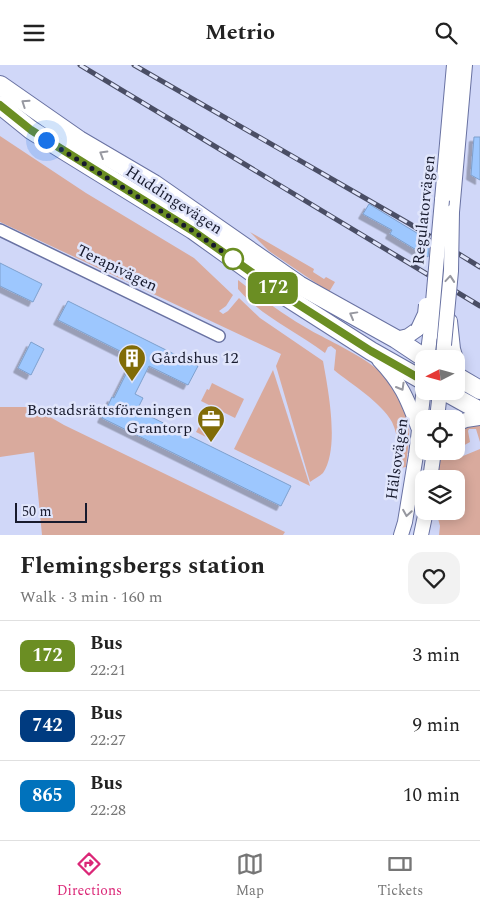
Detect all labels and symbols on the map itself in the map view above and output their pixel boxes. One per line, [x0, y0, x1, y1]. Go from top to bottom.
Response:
one-way arrow [21, 100, 31, 109]
your location [34, 128, 59, 153]
one-way arrow [99, 150, 108, 160]
street label: Regulatorvägen [406, 154, 442, 266]
street label: Huddingevägen [121, 160, 227, 240]
street label: Terapivägen [73, 238, 161, 298]
unlabelled marker [222, 248, 244, 270]
line badge: 172 [244, 272, 302, 304]
one-way arrow [444, 275, 455, 283]
one-way arrow [350, 311, 359, 321]
building icon: Gårdshus 12 [117, 343, 147, 382]
place label: Gårdshus 12 [151, 346, 239, 370]
north arrow [415, 350, 465, 400]
one-way arrow [395, 381, 405, 390]
place label: Bostadsrättsföreningen Grantorp [27, 398, 192, 440]
office icon: Bostadsrättsföreningen Grantorp [196, 404, 226, 443]
street label: Hälsovägen [379, 417, 415, 501]
scale bar [15, 500, 88, 523]
one-way arrow [402, 509, 412, 517]

